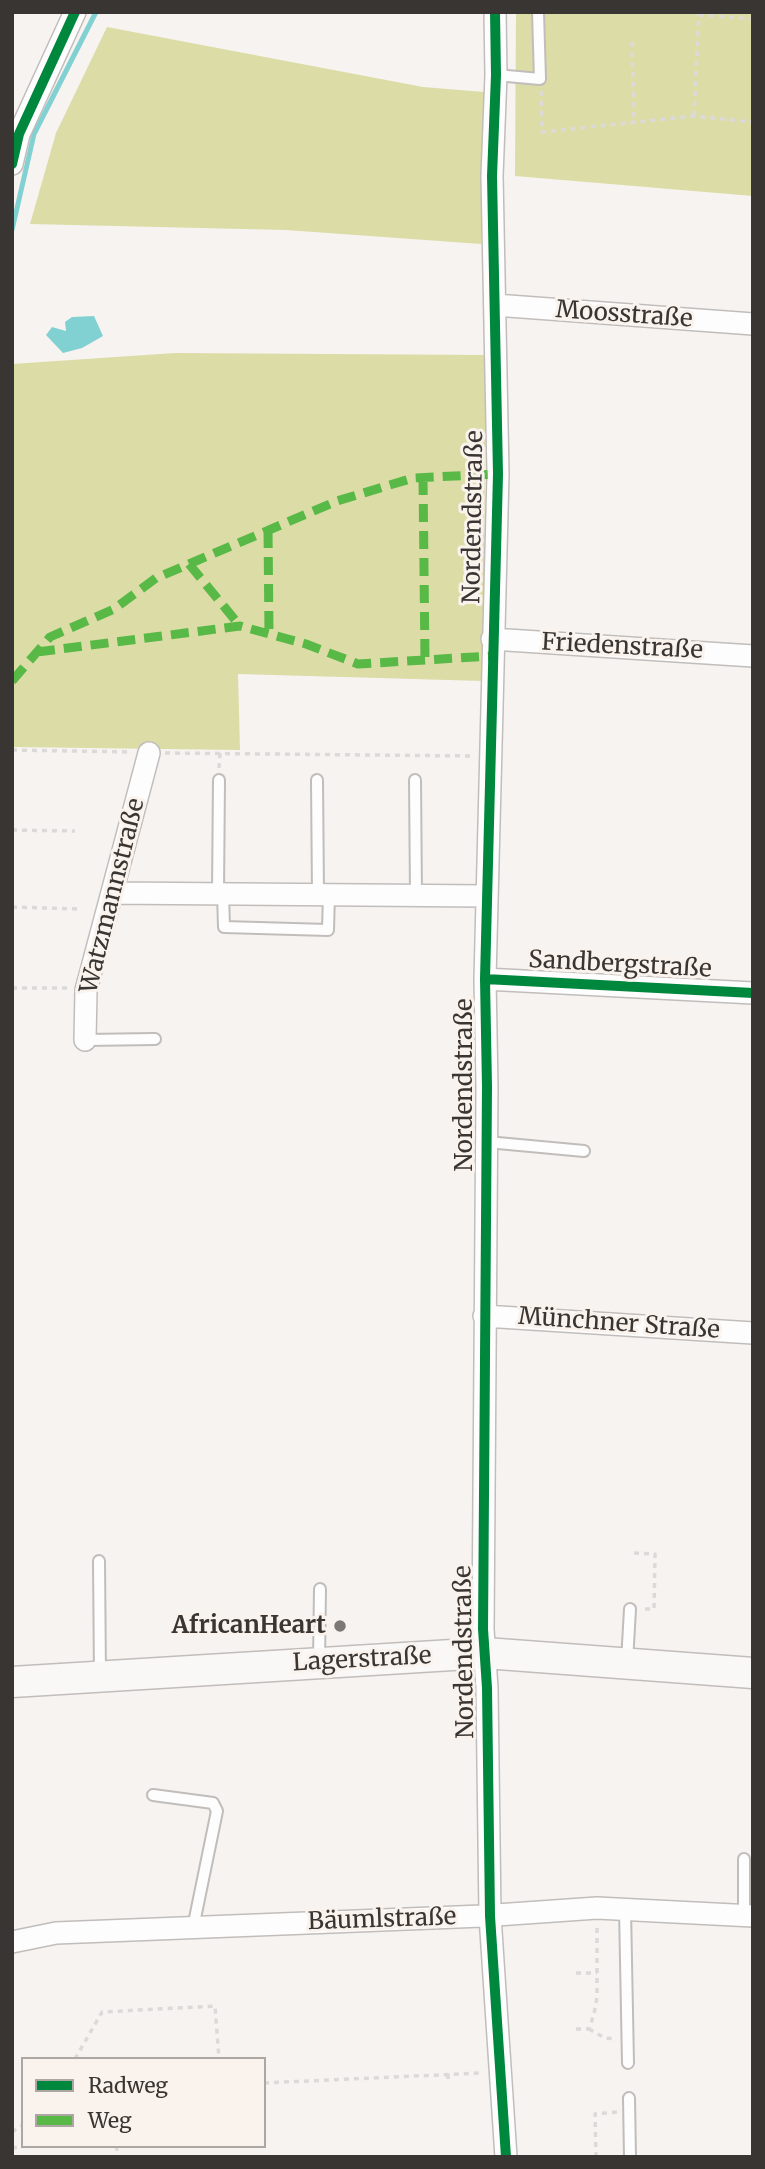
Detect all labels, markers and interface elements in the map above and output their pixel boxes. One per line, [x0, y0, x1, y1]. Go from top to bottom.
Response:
street label: Moosstraße [555, 296, 693, 334]
street label: Nordendstraße [458, 430, 490, 604]
street label: Friedenstraße [540, 628, 704, 666]
street label: Watzmannstraße [75, 796, 151, 996]
street label: Sandbergstraße [528, 946, 712, 984]
street label: Nordendstraße [451, 998, 479, 1172]
street label: Münchner Straße [517, 1303, 721, 1345]
street label: Nordendstraße [449, 1565, 481, 1739]
place label: AfricanHeart [172, 1612, 326, 1640]
marker: AfricanHeart [332, 1618, 348, 1634]
street label: Lagerstraße [292, 1642, 432, 1678]
street label: Bäumlstraße [307, 1903, 457, 1937]
legend [21, 2057, 266, 2148]
text: Radweg [88, 2072, 168, 2099]
text: Weg [88, 2107, 132, 2134]

